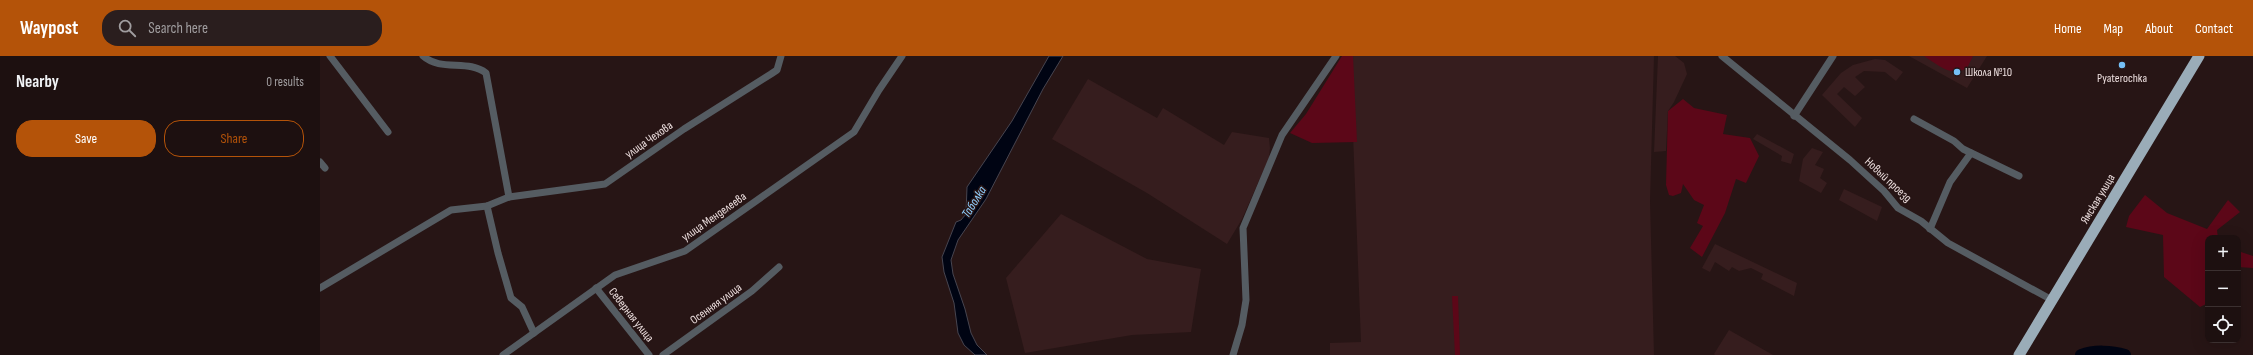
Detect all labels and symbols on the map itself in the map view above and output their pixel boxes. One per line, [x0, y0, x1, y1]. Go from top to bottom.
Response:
marker: Pyaterochka [2117, 60, 2127, 70]
place label: Школа №10 [1965, 65, 2012, 80]
marker: Школа №10 [1952, 67, 1962, 77]
place label: Pyaterochka [2097, 71, 2147, 86]
street label: улица Чехова [622, 118, 676, 162]
street label: Новый проезд [1861, 154, 1915, 206]
street label: Ямская улица [2077, 171, 2119, 227]
water label: Таболка [958, 182, 990, 221]
street label: улица Менделеева [679, 189, 750, 245]
street label: Осенняя улица [687, 280, 745, 328]
street label: Северная улица [605, 285, 657, 346]

